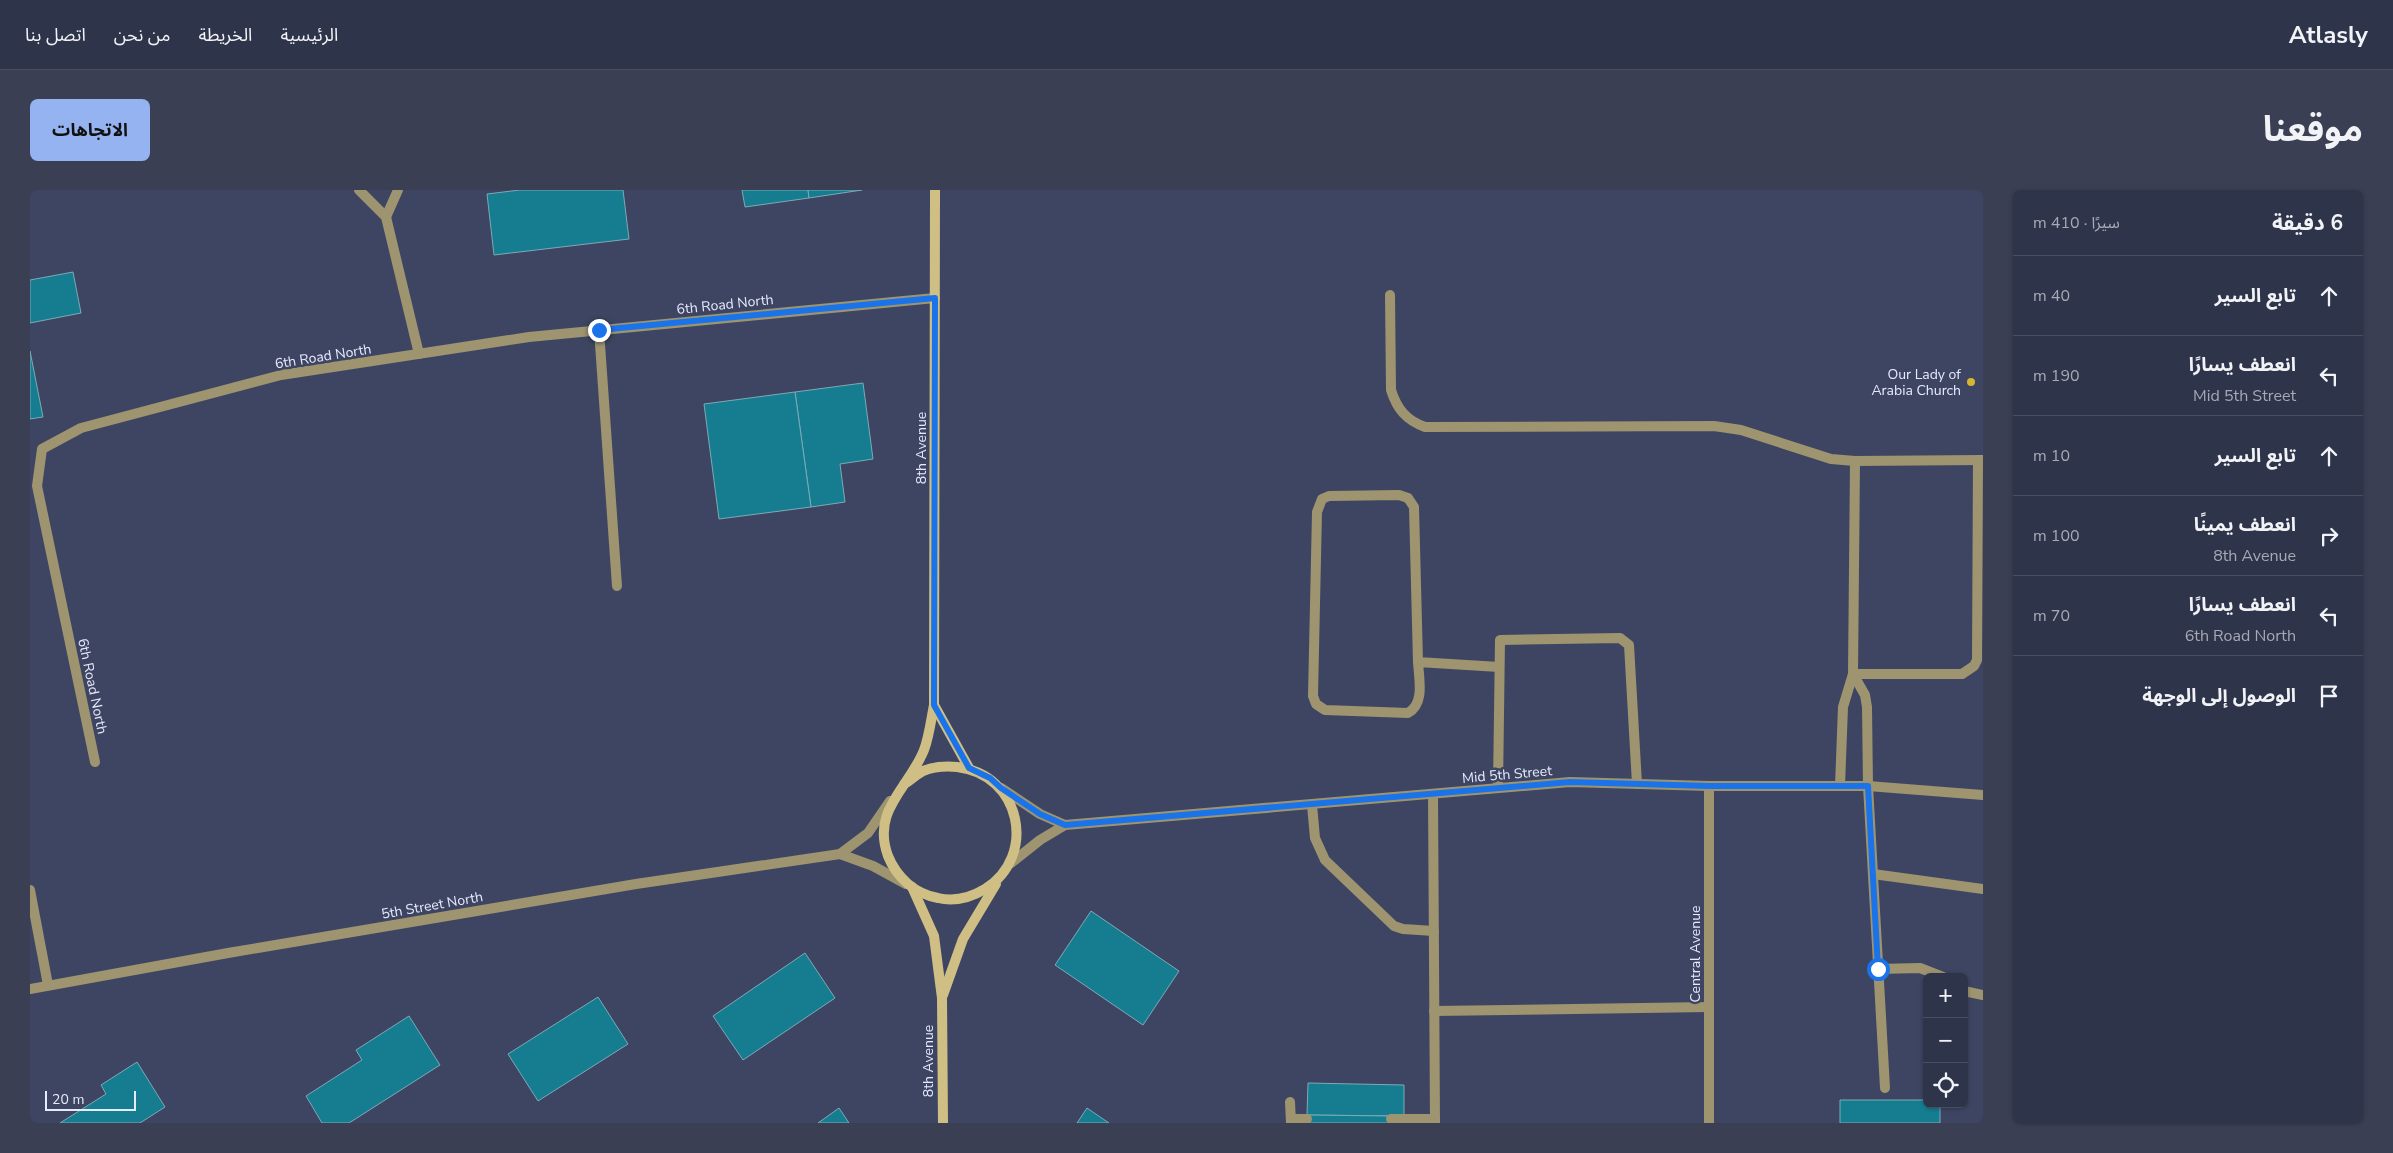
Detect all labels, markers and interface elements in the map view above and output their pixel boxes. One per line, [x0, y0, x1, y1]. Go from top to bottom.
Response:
text: Atlasly [2289, 19, 2368, 51]
text: اتصل بنا [25, 23, 86, 47]
text: من نحن [114, 23, 170, 47]
text: الخريطة [198, 23, 252, 47]
text: الرئيسية [280, 23, 338, 47]
button: الاتجاهات [30, 99, 150, 161]
text: موقعنا [2263, 106, 2363, 153]
text: 6 دقيقة [2272, 209, 2343, 237]
text: سيرًا · 410 m [2033, 212, 2120, 234]
icon: ahead [2315, 282, 2343, 310]
text: تابع السير [2215, 283, 2296, 309]
text: 40 m [2033, 285, 2070, 307]
street label: 6th Road North [676, 290, 774, 319]
route end [588, 319, 611, 342]
street label: 6th Road North [273, 339, 373, 373]
text: انعطف يسارًا [2189, 352, 2296, 378]
icon: left [2315, 362, 2343, 390]
place label: Our Lady of Arabia Church [1871, 365, 1961, 400]
text: 190 m [2033, 365, 2080, 387]
marker: Our Lady of Arabia Church [1965, 376, 1977, 388]
text: Mid 5th Street [2193, 385, 2296, 407]
street label: 8th Avenue [912, 412, 931, 484]
icon: ahead [2315, 442, 2343, 470]
text: تابع السير [2215, 443, 2296, 469]
text: 10 m [2033, 445, 2070, 467]
text: انعطف يمينًا [2194, 512, 2296, 538]
icon: right [2315, 522, 2343, 550]
text: 100 m [2033, 525, 2080, 547]
text: 8th Avenue [2213, 545, 2296, 567]
text: انعطف يسارًا [2189, 592, 2296, 618]
icon: left [2315, 602, 2343, 630]
text: 70 m [2033, 605, 2070, 627]
text: 6th Road North [2185, 625, 2296, 647]
street label: 6th Road North [73, 636, 112, 736]
icon: arrive [2315, 682, 2343, 710]
text: الوصول إلى الوجهة [2142, 683, 2296, 709]
street label: Mid 5th Street [1461, 761, 1553, 788]
street label: 5th Street North [380, 887, 484, 924]
street label: Central Avenue [1686, 906, 1705, 1002]
route start [1867, 958, 1890, 981]
map controls [1923, 973, 1968, 1108]
button: + [1923, 973, 1968, 1018]
button: − [1923, 1018, 1968, 1063]
street label: 8th Avenue [919, 1025, 938, 1097]
button: locate [1923, 1063, 1968, 1108]
scale bar [45, 1088, 136, 1111]
text: 20 m [52, 1090, 84, 1109]

